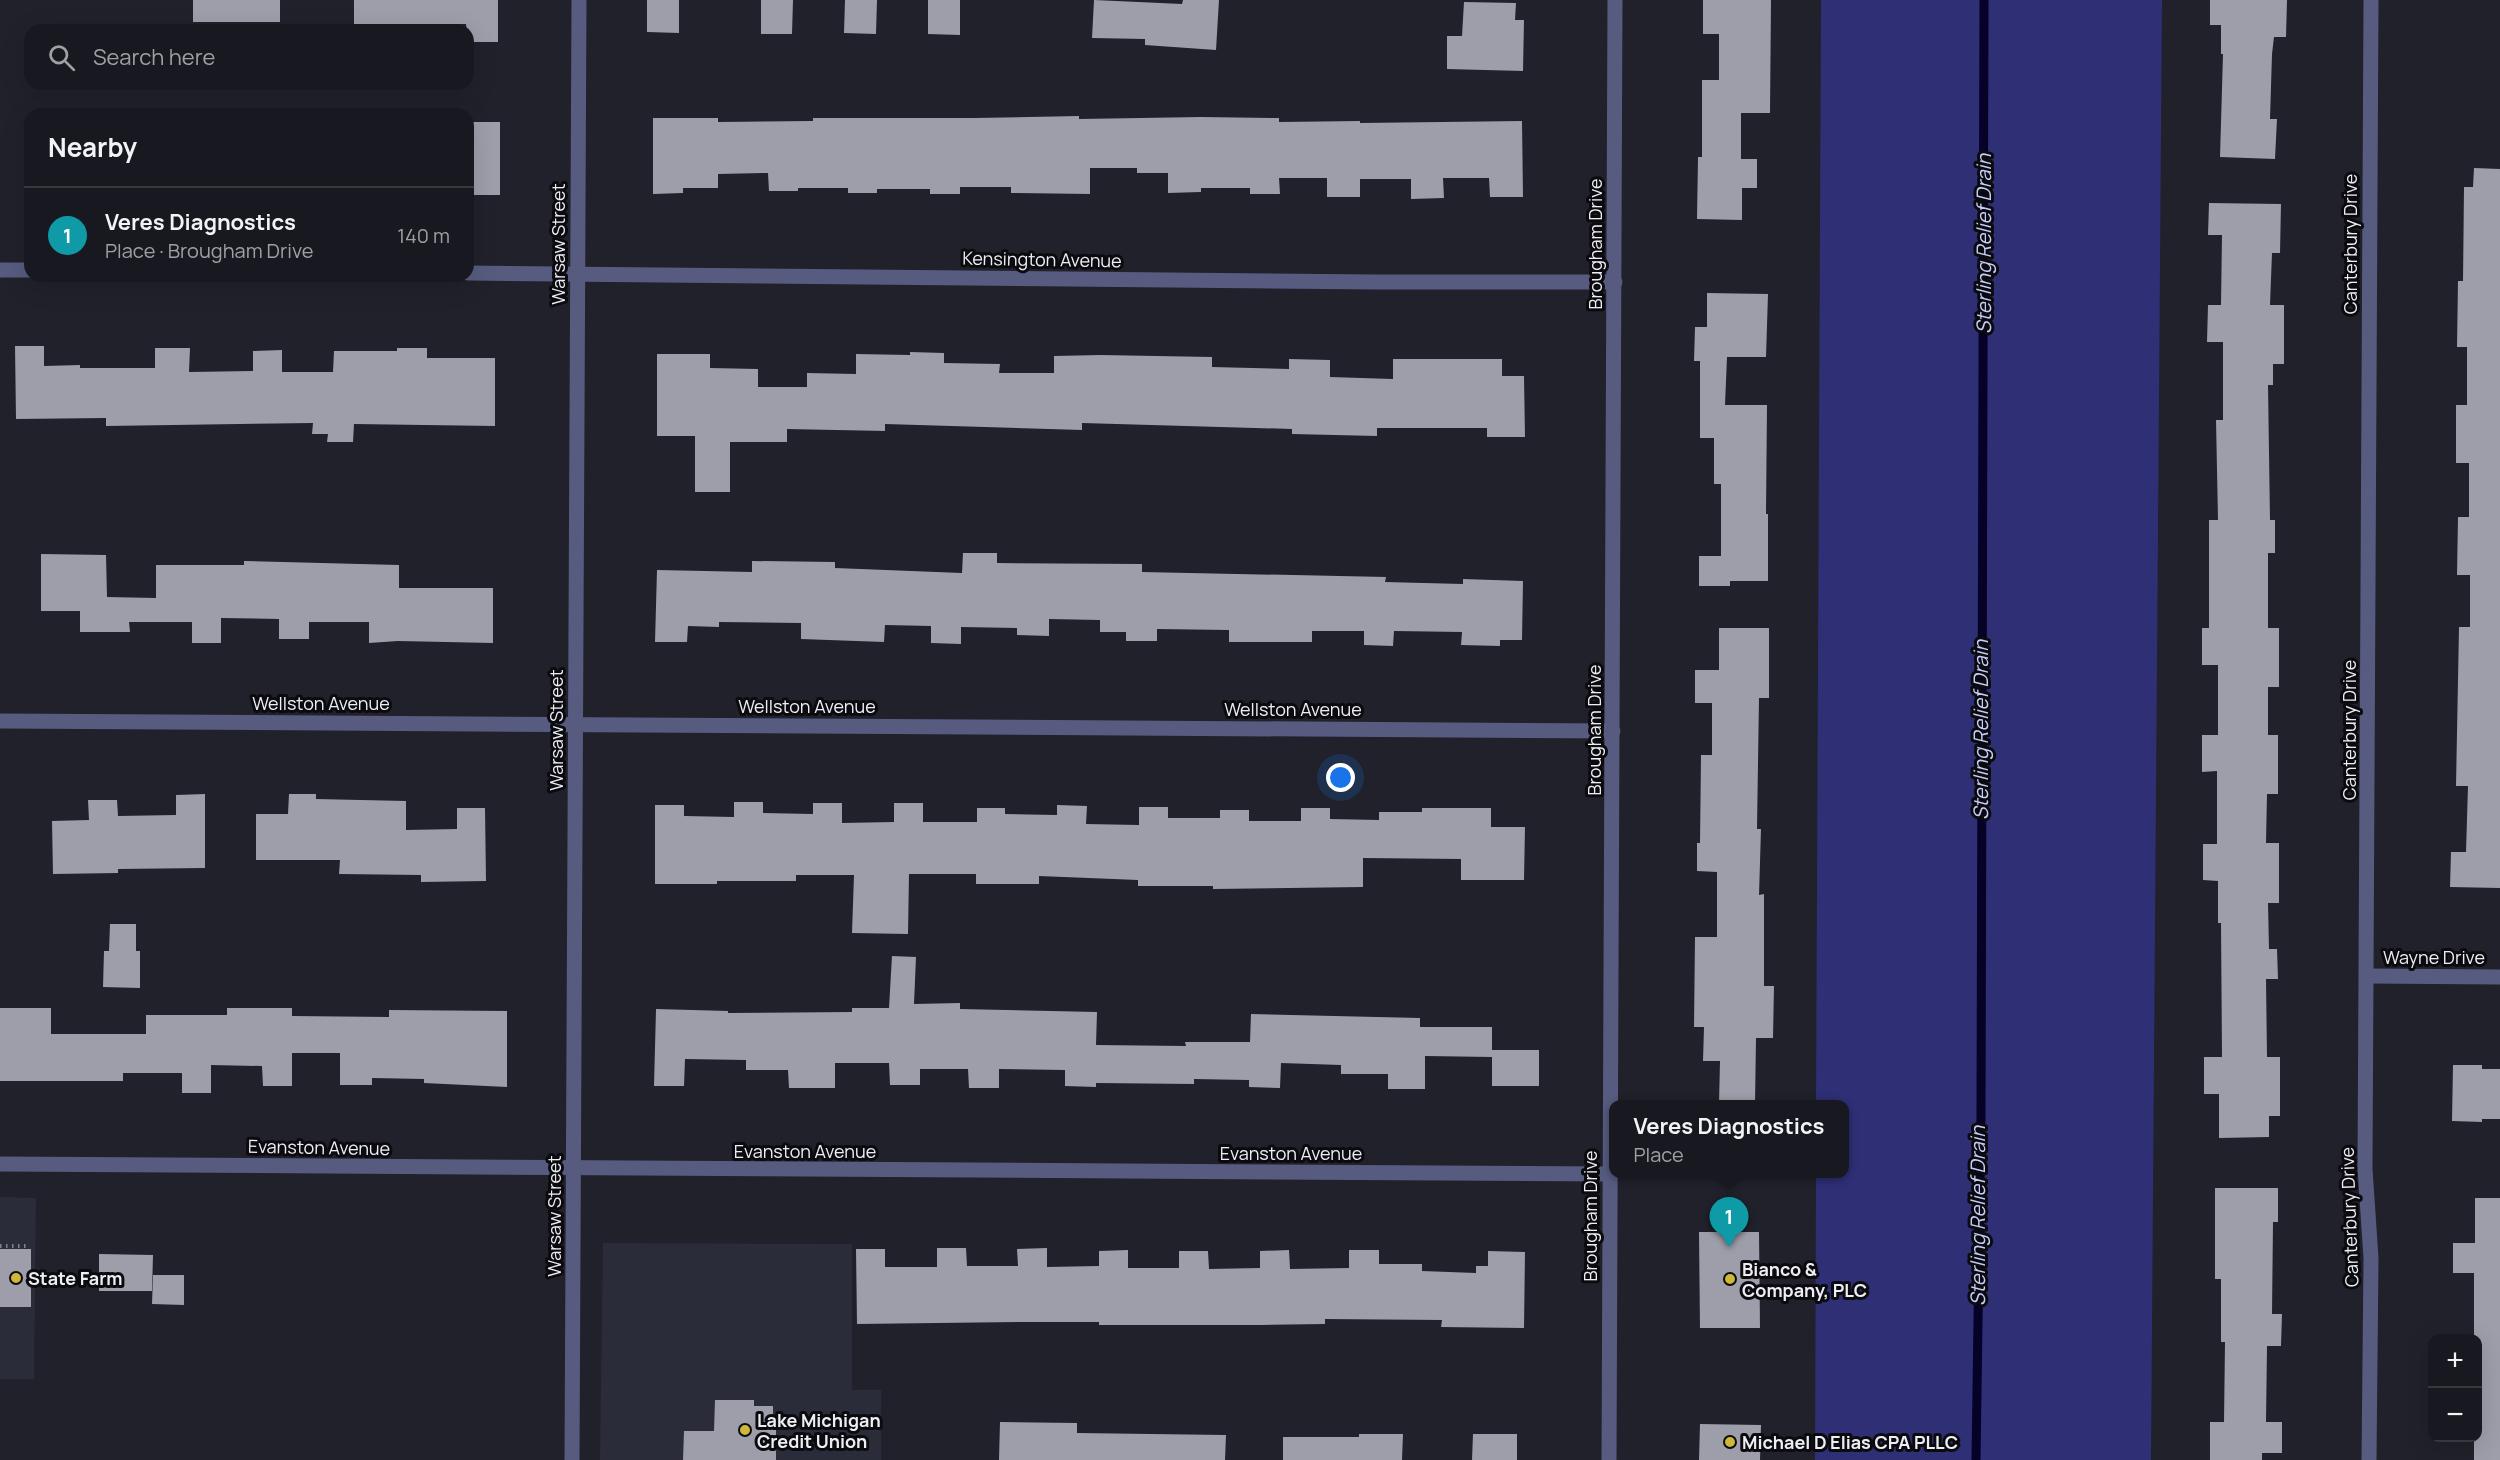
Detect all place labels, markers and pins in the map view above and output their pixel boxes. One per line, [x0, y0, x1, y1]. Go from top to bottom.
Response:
pin: 1 [1710, 1198, 1748, 1247]
place label: Bianco & Company, PLC [1742, 1257, 1867, 1302]
place label: State Farm [28, 1266, 123, 1290]
marker: State Farm [9, 1271, 23, 1285]
marker: Bianco & Company, PLC [1723, 1272, 1737, 1286]
place label: Lake Michigan Credit Union [757, 1408, 881, 1453]
marker: Lake Michigan Credit Union [738, 1423, 752, 1437]
place label: Michael D Elias CPA PLLC [1742, 1430, 1958, 1454]
marker: Michael D Elias CPA PLLC [1723, 1435, 1737, 1449]

